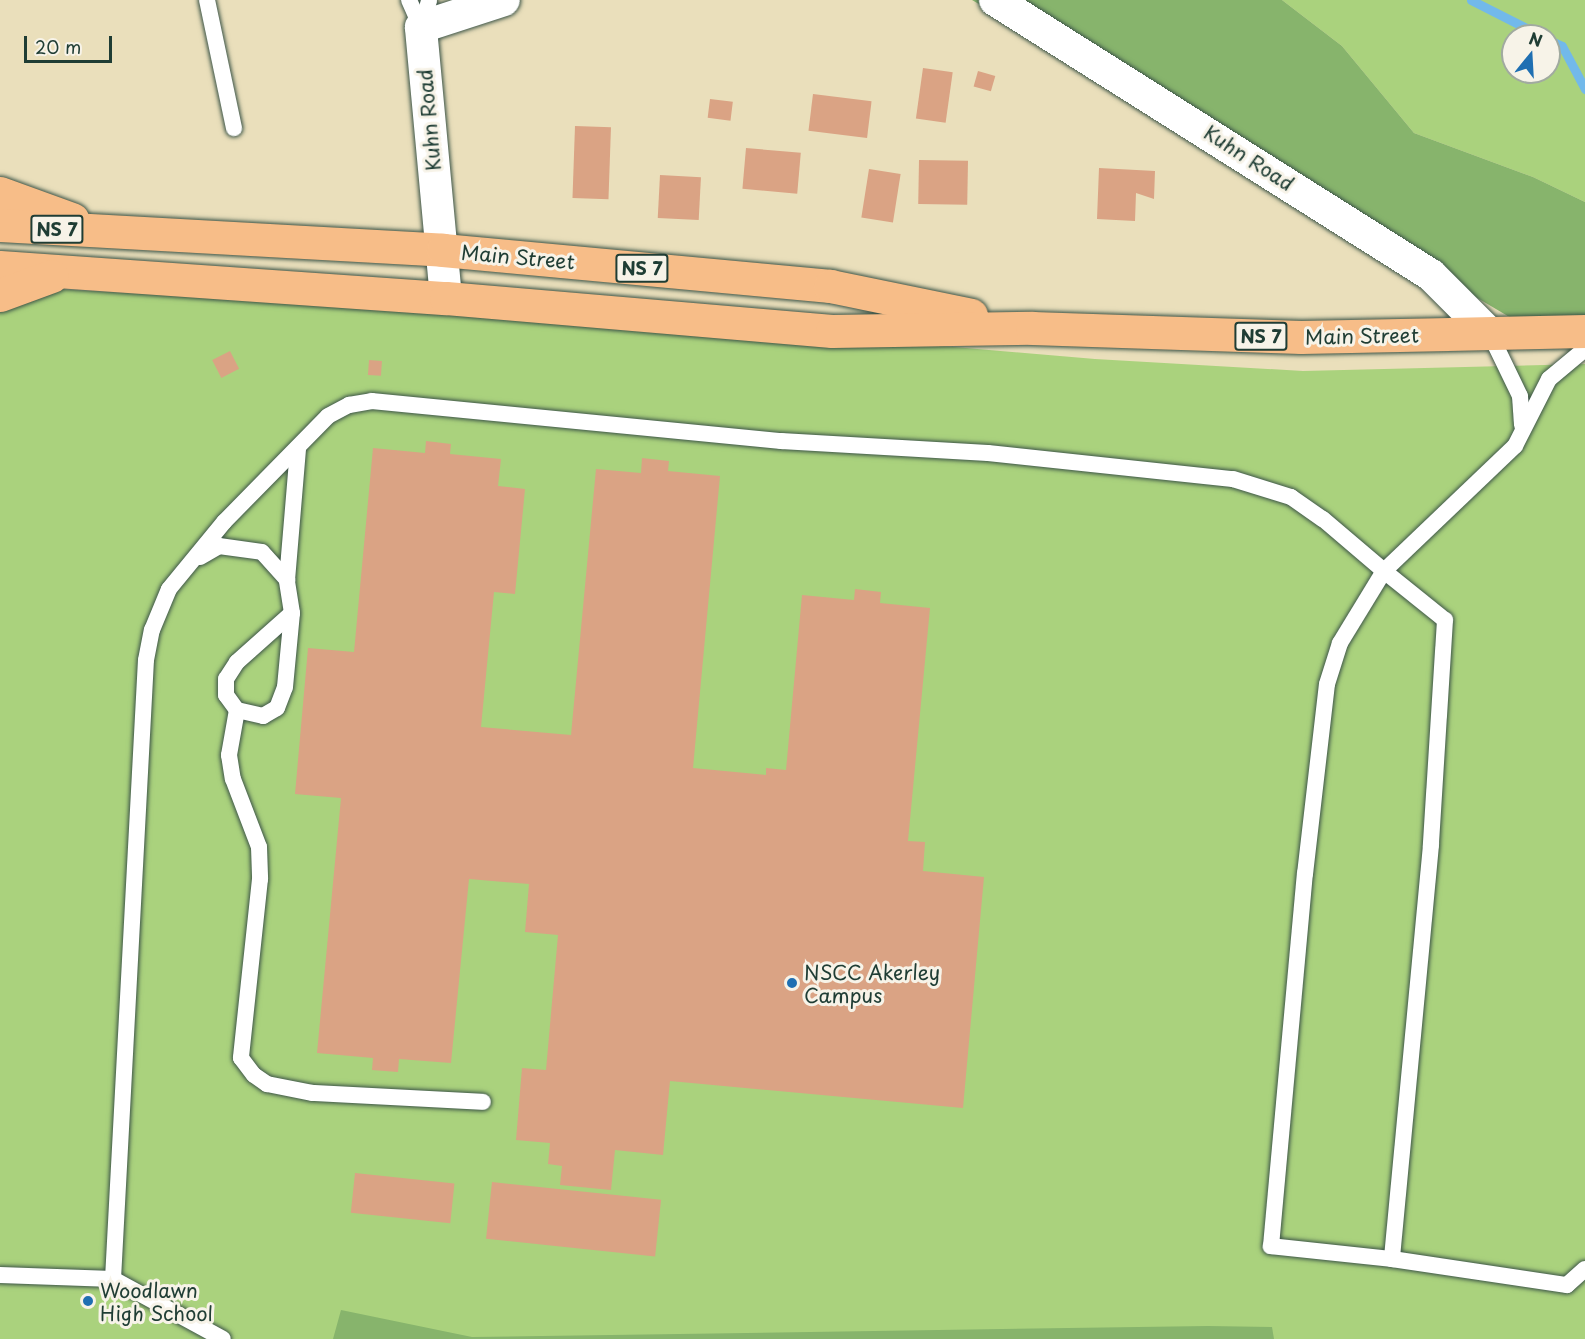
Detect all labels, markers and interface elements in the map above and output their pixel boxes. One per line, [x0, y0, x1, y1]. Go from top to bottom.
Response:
scale bar [27, 24, 116, 62]
north arrow [1501, 24, 1561, 84]
text: N [1526, 25, 1546, 52]
text: 20 m [35, 33, 81, 60]
street label: Kuhn Road [413, 68, 445, 172]
street label: Kuhn Road [1199, 120, 1299, 196]
road number: NS 7 [30, 214, 84, 244]
street label: Main Street [460, 240, 576, 274]
road number: NS 7 [615, 253, 669, 283]
road number: NS 7 [1234, 321, 1288, 351]
street label: Main Street [1305, 323, 1419, 349]
place label: NSCC Akerley Campus [804, 960, 943, 1007]
marker: NSCC Akerley Campus [785, 976, 799, 990]
place label: Woodlawn High School [100, 1278, 214, 1325]
marker: Woodlawn High School [81, 1294, 95, 1308]

